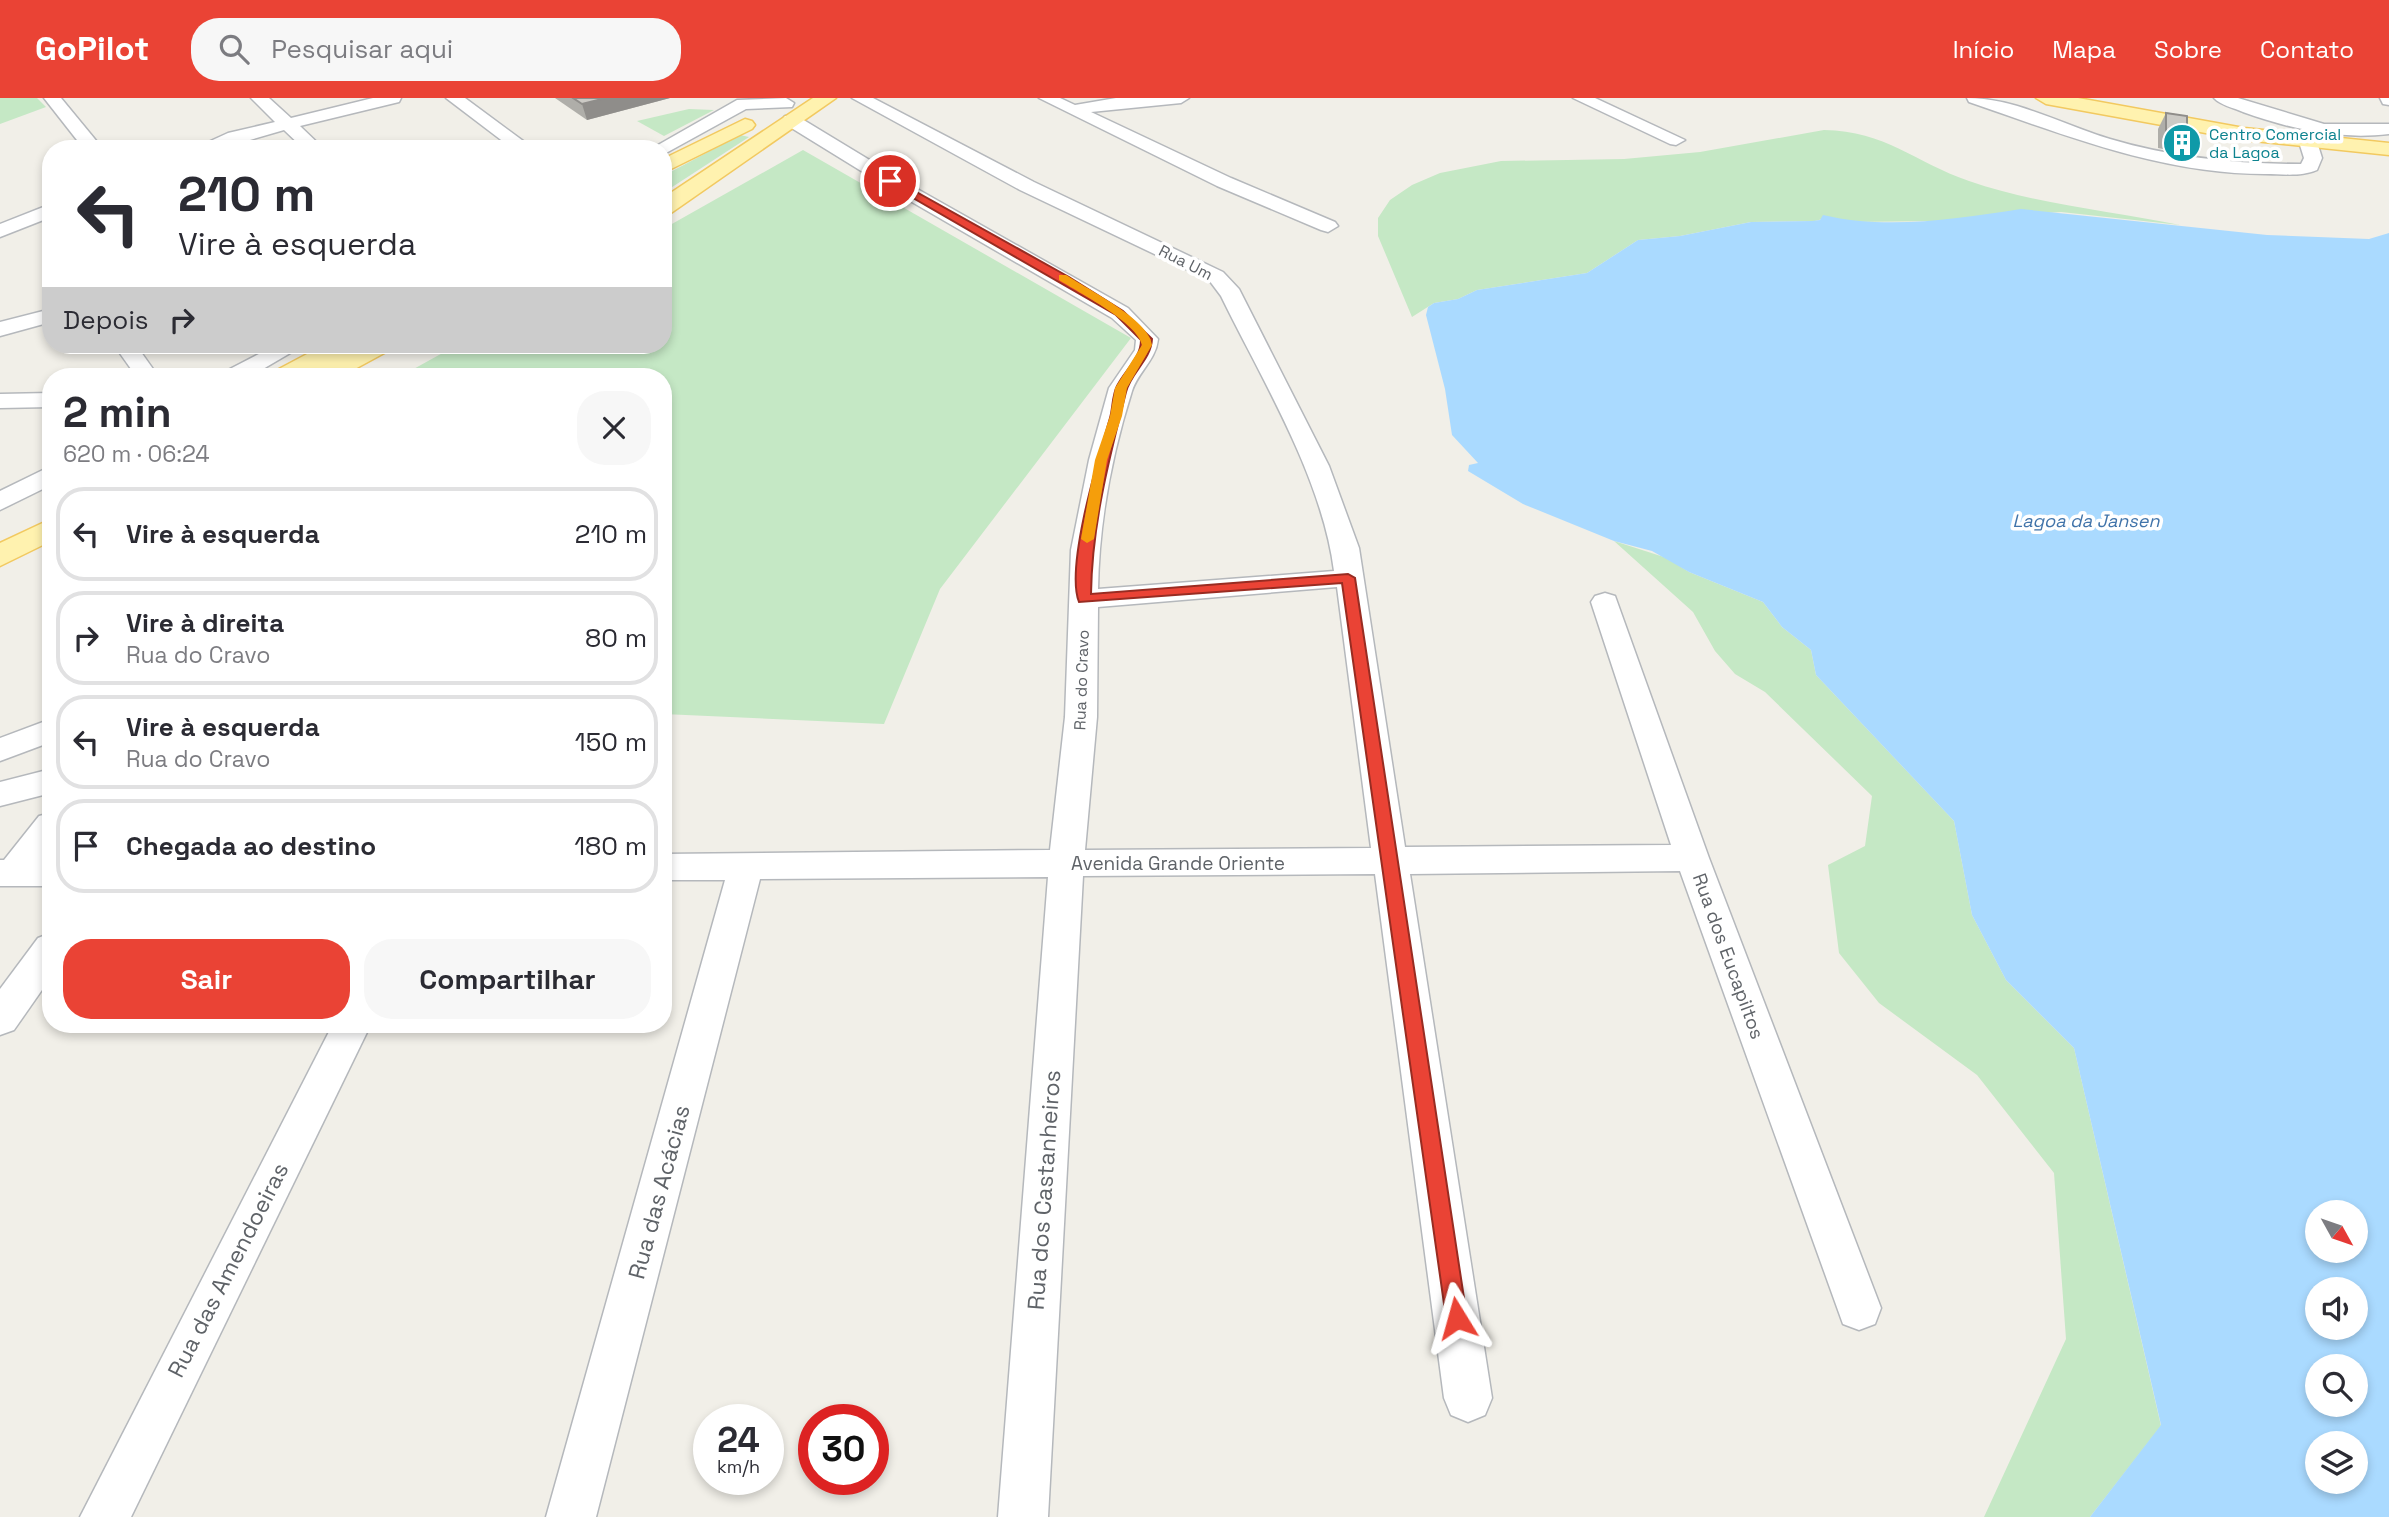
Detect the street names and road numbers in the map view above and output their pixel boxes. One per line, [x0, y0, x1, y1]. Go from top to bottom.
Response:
street label: Rua Um [1155, 240, 1216, 285]
street label: Rua do Cravo [1069, 629, 1094, 731]
street label: Avenida Grande Oriente [1071, 851, 1285, 876]
street label: Rua dos Eucapiltos [1687, 870, 1770, 1042]
street label: Rua dos Castanheiros [1021, 1069, 1067, 1311]
street label: Rua das Acácias [621, 1102, 697, 1282]
street label: Rua das Amendoeiras [161, 1158, 295, 1382]

